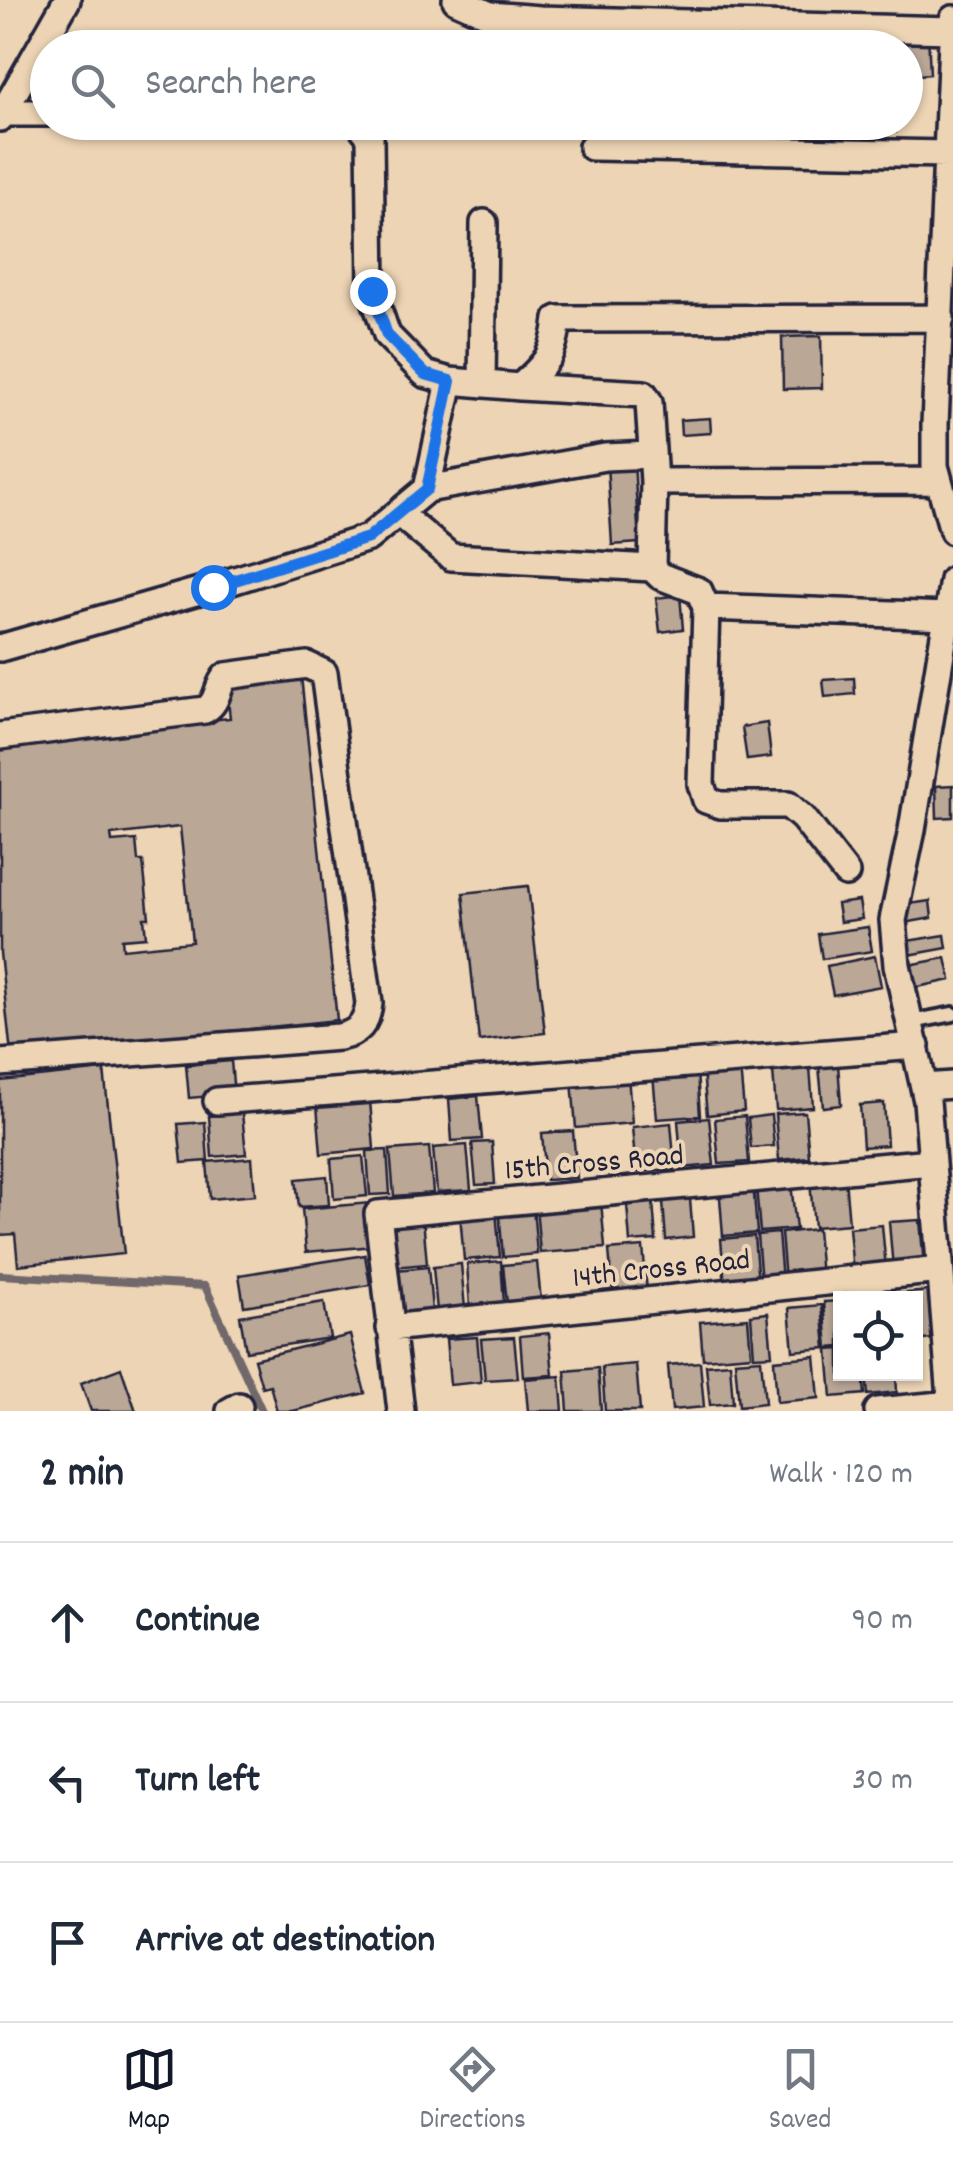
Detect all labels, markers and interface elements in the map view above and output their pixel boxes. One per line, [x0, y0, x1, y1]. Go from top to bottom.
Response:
search box [30, 30, 923, 140]
icon: search [65, 58, 120, 113]
text: Search here [145, 58, 317, 113]
route end [350, 269, 396, 315]
route start [191, 565, 237, 611]
street label: 15th Cross Road [503, 1136, 686, 1195]
street label: 14th Cross Road [571, 1241, 752, 1302]
map controls [833, 1291, 923, 1381]
button: locate [833, 1291, 923, 1381]
text: 2 min [40, 1446, 124, 1506]
text: Walk · 120 m [769, 1453, 913, 1499]
icon: ahead [40, 1595, 95, 1650]
text: Continue [135, 1595, 260, 1650]
text: 90 m [852, 1599, 913, 1645]
icon: left [40, 1755, 95, 1810]
text: Turn left [135, 1755, 260, 1810]
text: 30 m [852, 1759, 913, 1805]
icon: arrive [40, 1915, 95, 1970]
text: Arrive at destination [135, 1915, 435, 1970]
tab: Map [122, 2042, 177, 2142]
tab: Directions [420, 2042, 526, 2142]
tab: Saved [769, 2042, 831, 2142]

